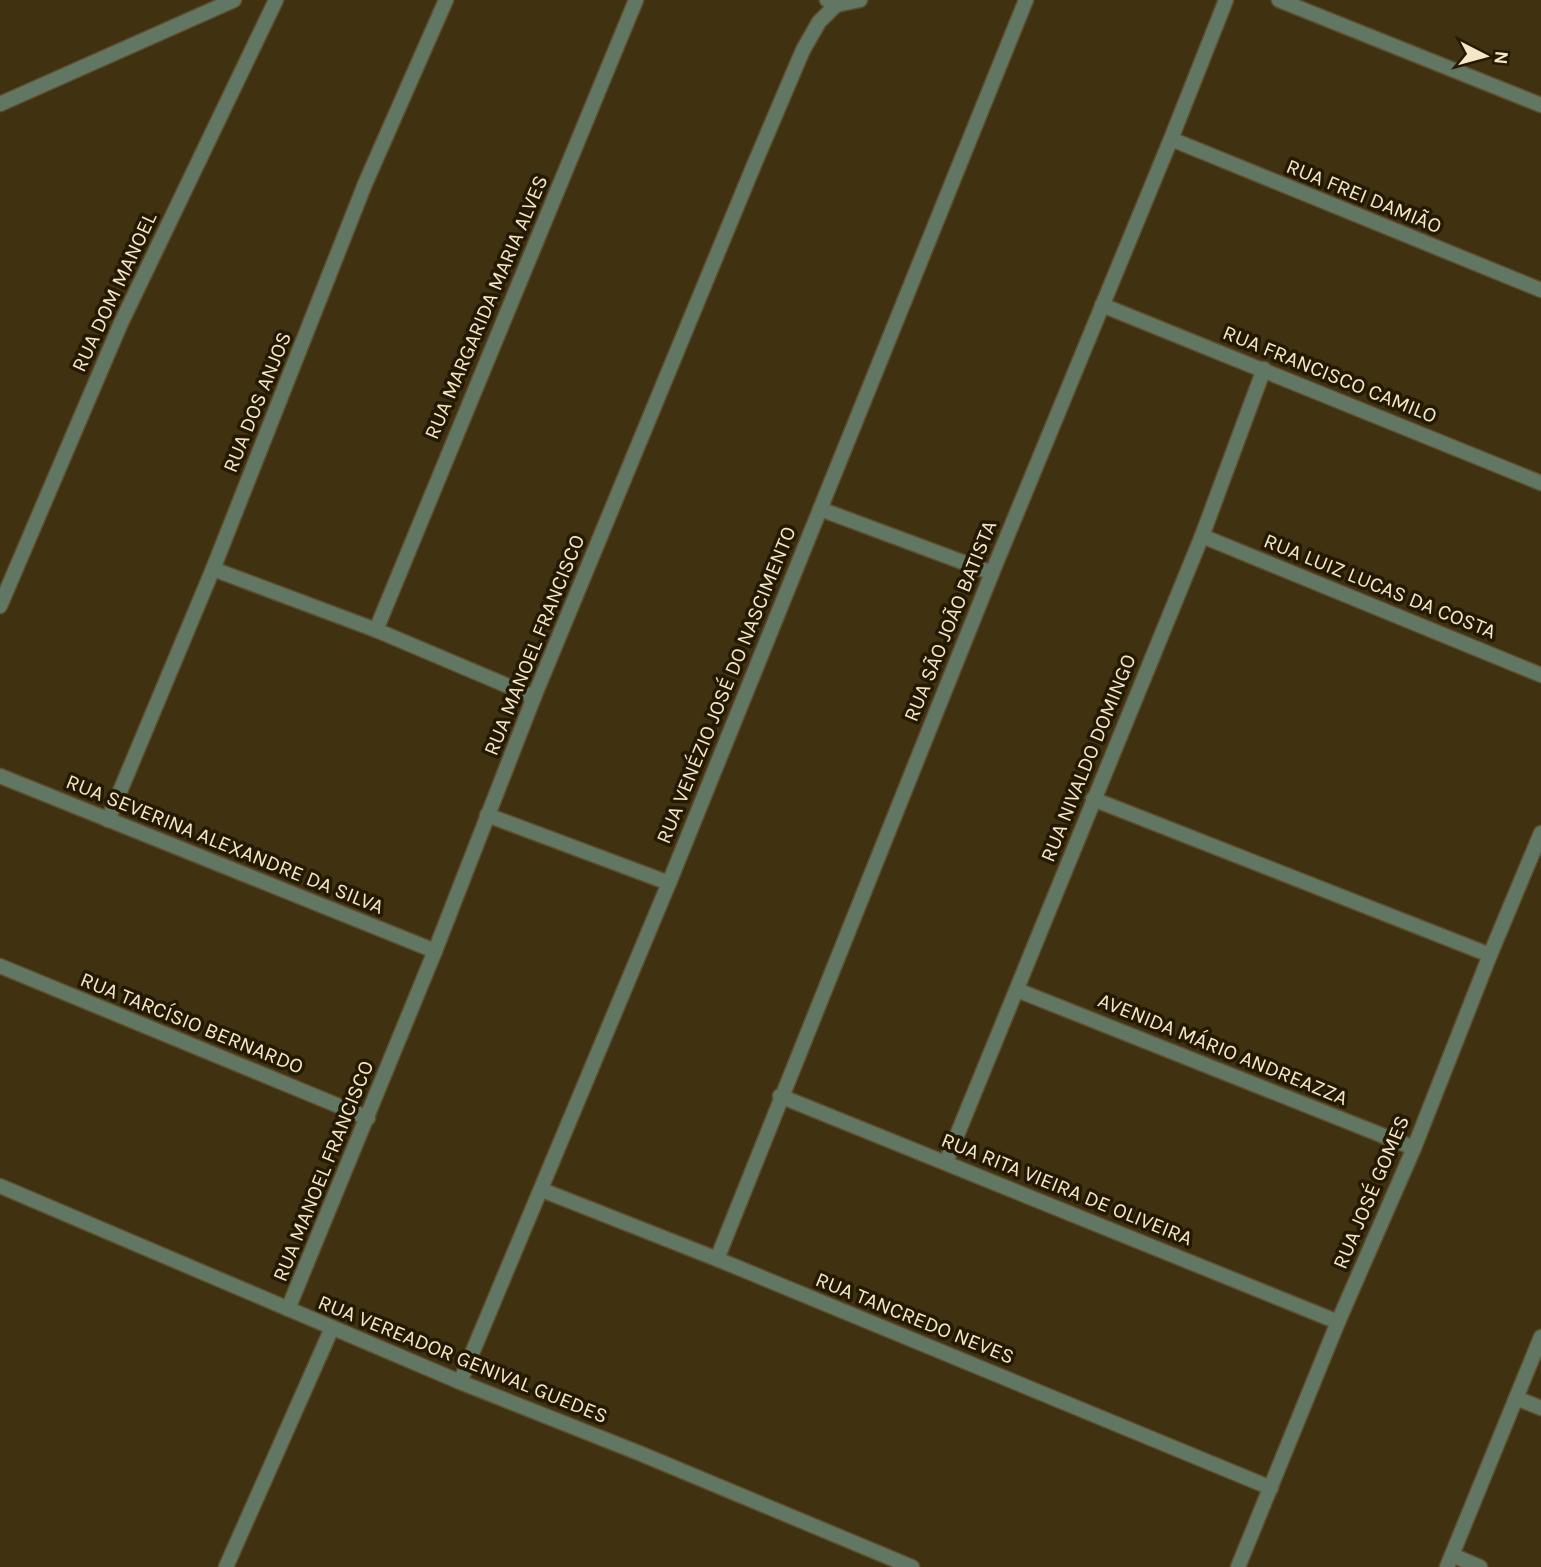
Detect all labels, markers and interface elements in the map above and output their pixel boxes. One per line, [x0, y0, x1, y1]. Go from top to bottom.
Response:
north arrow [1450, 21, 1520, 91]
text: N [1489, 50, 1513, 66]
street label: RUA FREI DAMIÃO [1283, 154, 1445, 238]
street label: RUA MARGARIDA MARIA ALVES [419, 171, 553, 443]
street label: RUA DOM MANOEL [67, 208, 162, 376]
street label: RUA FRANCISCO CAMILO [1219, 320, 1441, 428]
street label: RUA DOS ANJOS [218, 328, 296, 476]
street label: RUA SÃO JOÃO BATISTA [899, 517, 1001, 725]
street label: RUA VENÉZIO JOSÉ DO NASCIMENTO [651, 523, 801, 847]
street label: RUA LUIZ LUCAS DA COSTA [1260, 528, 1500, 644]
street label: RUA MANOEL FRANCISCO [479, 531, 589, 759]
street label: RUA NIVALDO DOMINGO [1035, 651, 1141, 865]
street label: RUA SEVERINA ALEXANDRE DA SILVA [63, 769, 387, 919]
street label: RUA TARCÍSIO BERNARDO [77, 967, 307, 1079]
street label: AVENIDA MÁRIO ANDREAZZA [1095, 988, 1351, 1110]
street label: RUA MANOEL FRANCISCO [268, 1057, 378, 1285]
street label: RUA JOSÉ GOMES [1328, 1112, 1414, 1272]
street label: RUA RITA VIEIRA DE OLIVEIRA [938, 1128, 1196, 1250]
street label: RUA TANCREDO NEVES [812, 1267, 1018, 1369]
street label: RUA VEREADOR GENIVAL GUEDES [315, 1290, 611, 1428]

